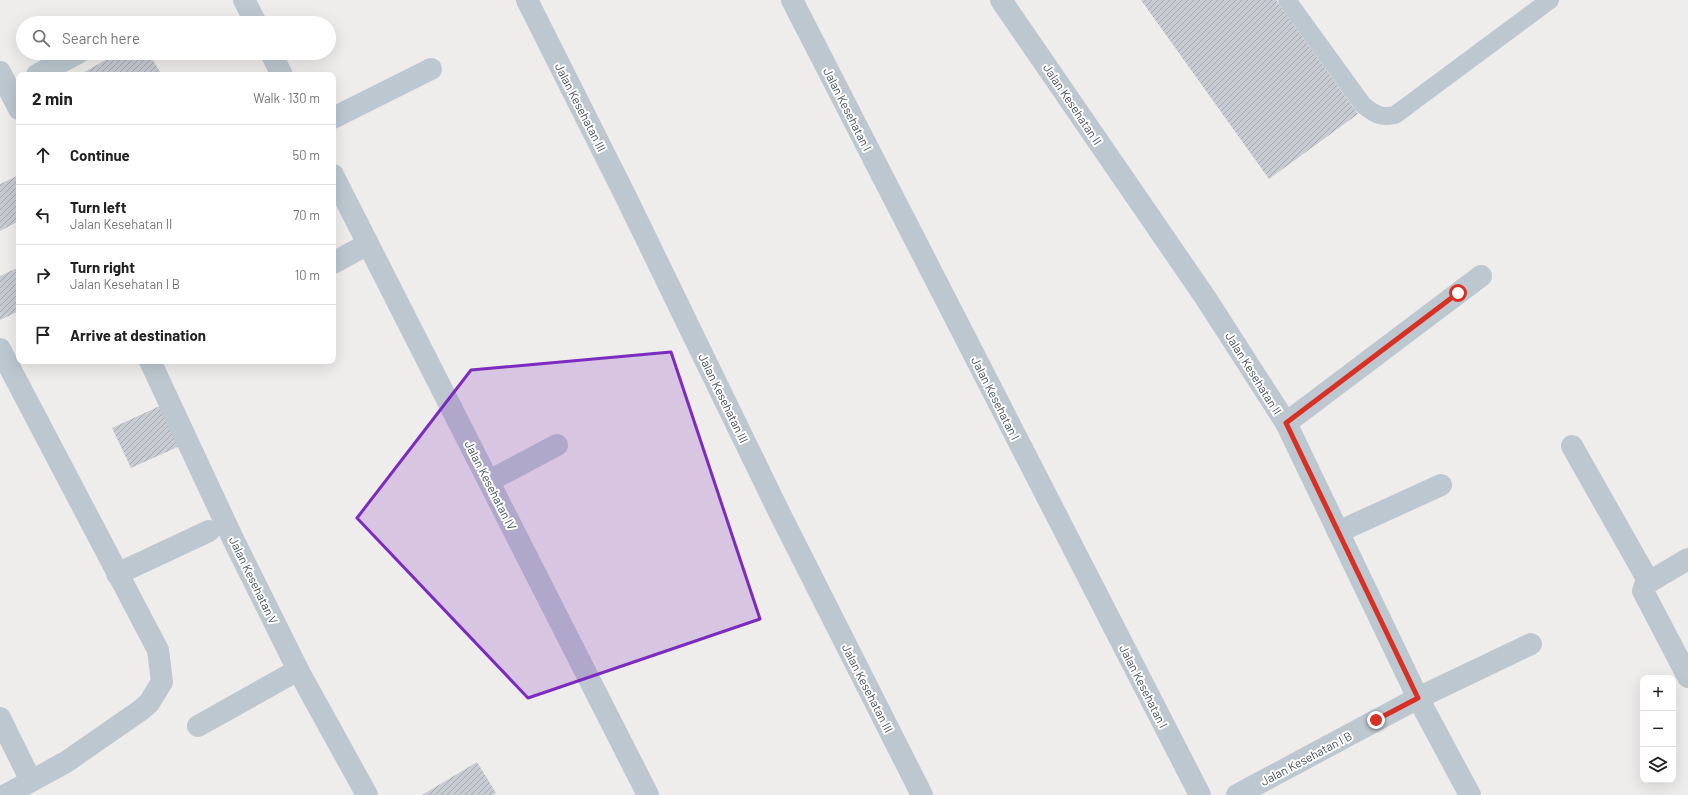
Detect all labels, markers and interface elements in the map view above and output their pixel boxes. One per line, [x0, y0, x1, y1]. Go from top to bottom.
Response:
search box [16, 16, 336, 60]
icon: search [30, 27, 52, 49]
text: Search here [62, 29, 140, 47]
street label: Jalan Kesehatan III [553, 60, 609, 154]
street label: Jalan Kesehatan II [1041, 61, 1105, 147]
street label: Jalan Kesehatan I [821, 65, 875, 153]
text: 2 min [32, 88, 73, 108]
text: Walk · 130 m [253, 90, 320, 106]
icon: ahead [32, 144, 54, 166]
text: Continue [70, 146, 130, 164]
text: 50 m [293, 147, 320, 163]
text: Turn left [70, 198, 126, 216]
icon: left [32, 204, 54, 226]
text: 70 m [293, 207, 320, 223]
text: Jalan Kesehatan II [70, 216, 172, 232]
text: Turn right [70, 258, 135, 276]
icon: right [32, 264, 54, 286]
text: 10 m [295, 267, 320, 283]
text: Jalan Kesehatan I B [70, 276, 180, 292]
route start [1449, 284, 1467, 302]
icon: arrive [32, 324, 54, 346]
text: Arrive at destination [70, 326, 206, 344]
street label: Jalan Kesehatan II [1223, 329, 1285, 417]
street label: Jalan Kesehatan III [696, 351, 752, 445]
street label: Jalan Kesehatan I [969, 354, 1023, 442]
street label: Jalan Kesehatan IV [462, 438, 520, 532]
street label: Jalan Kesehatan V [227, 534, 281, 626]
street label: Jalan Kesehatan III [840, 641, 896, 735]
street label: Jalan Kesehatan I [1117, 642, 1171, 730]
map controls [1640, 675, 1676, 783]
button: + [1640, 675, 1676, 711]
route end [1367, 711, 1385, 729]
button: − [1640, 711, 1676, 747]
street label: Jalan Kesehatan I B [1258, 728, 1354, 788]
button: layers [1640, 747, 1676, 783]

